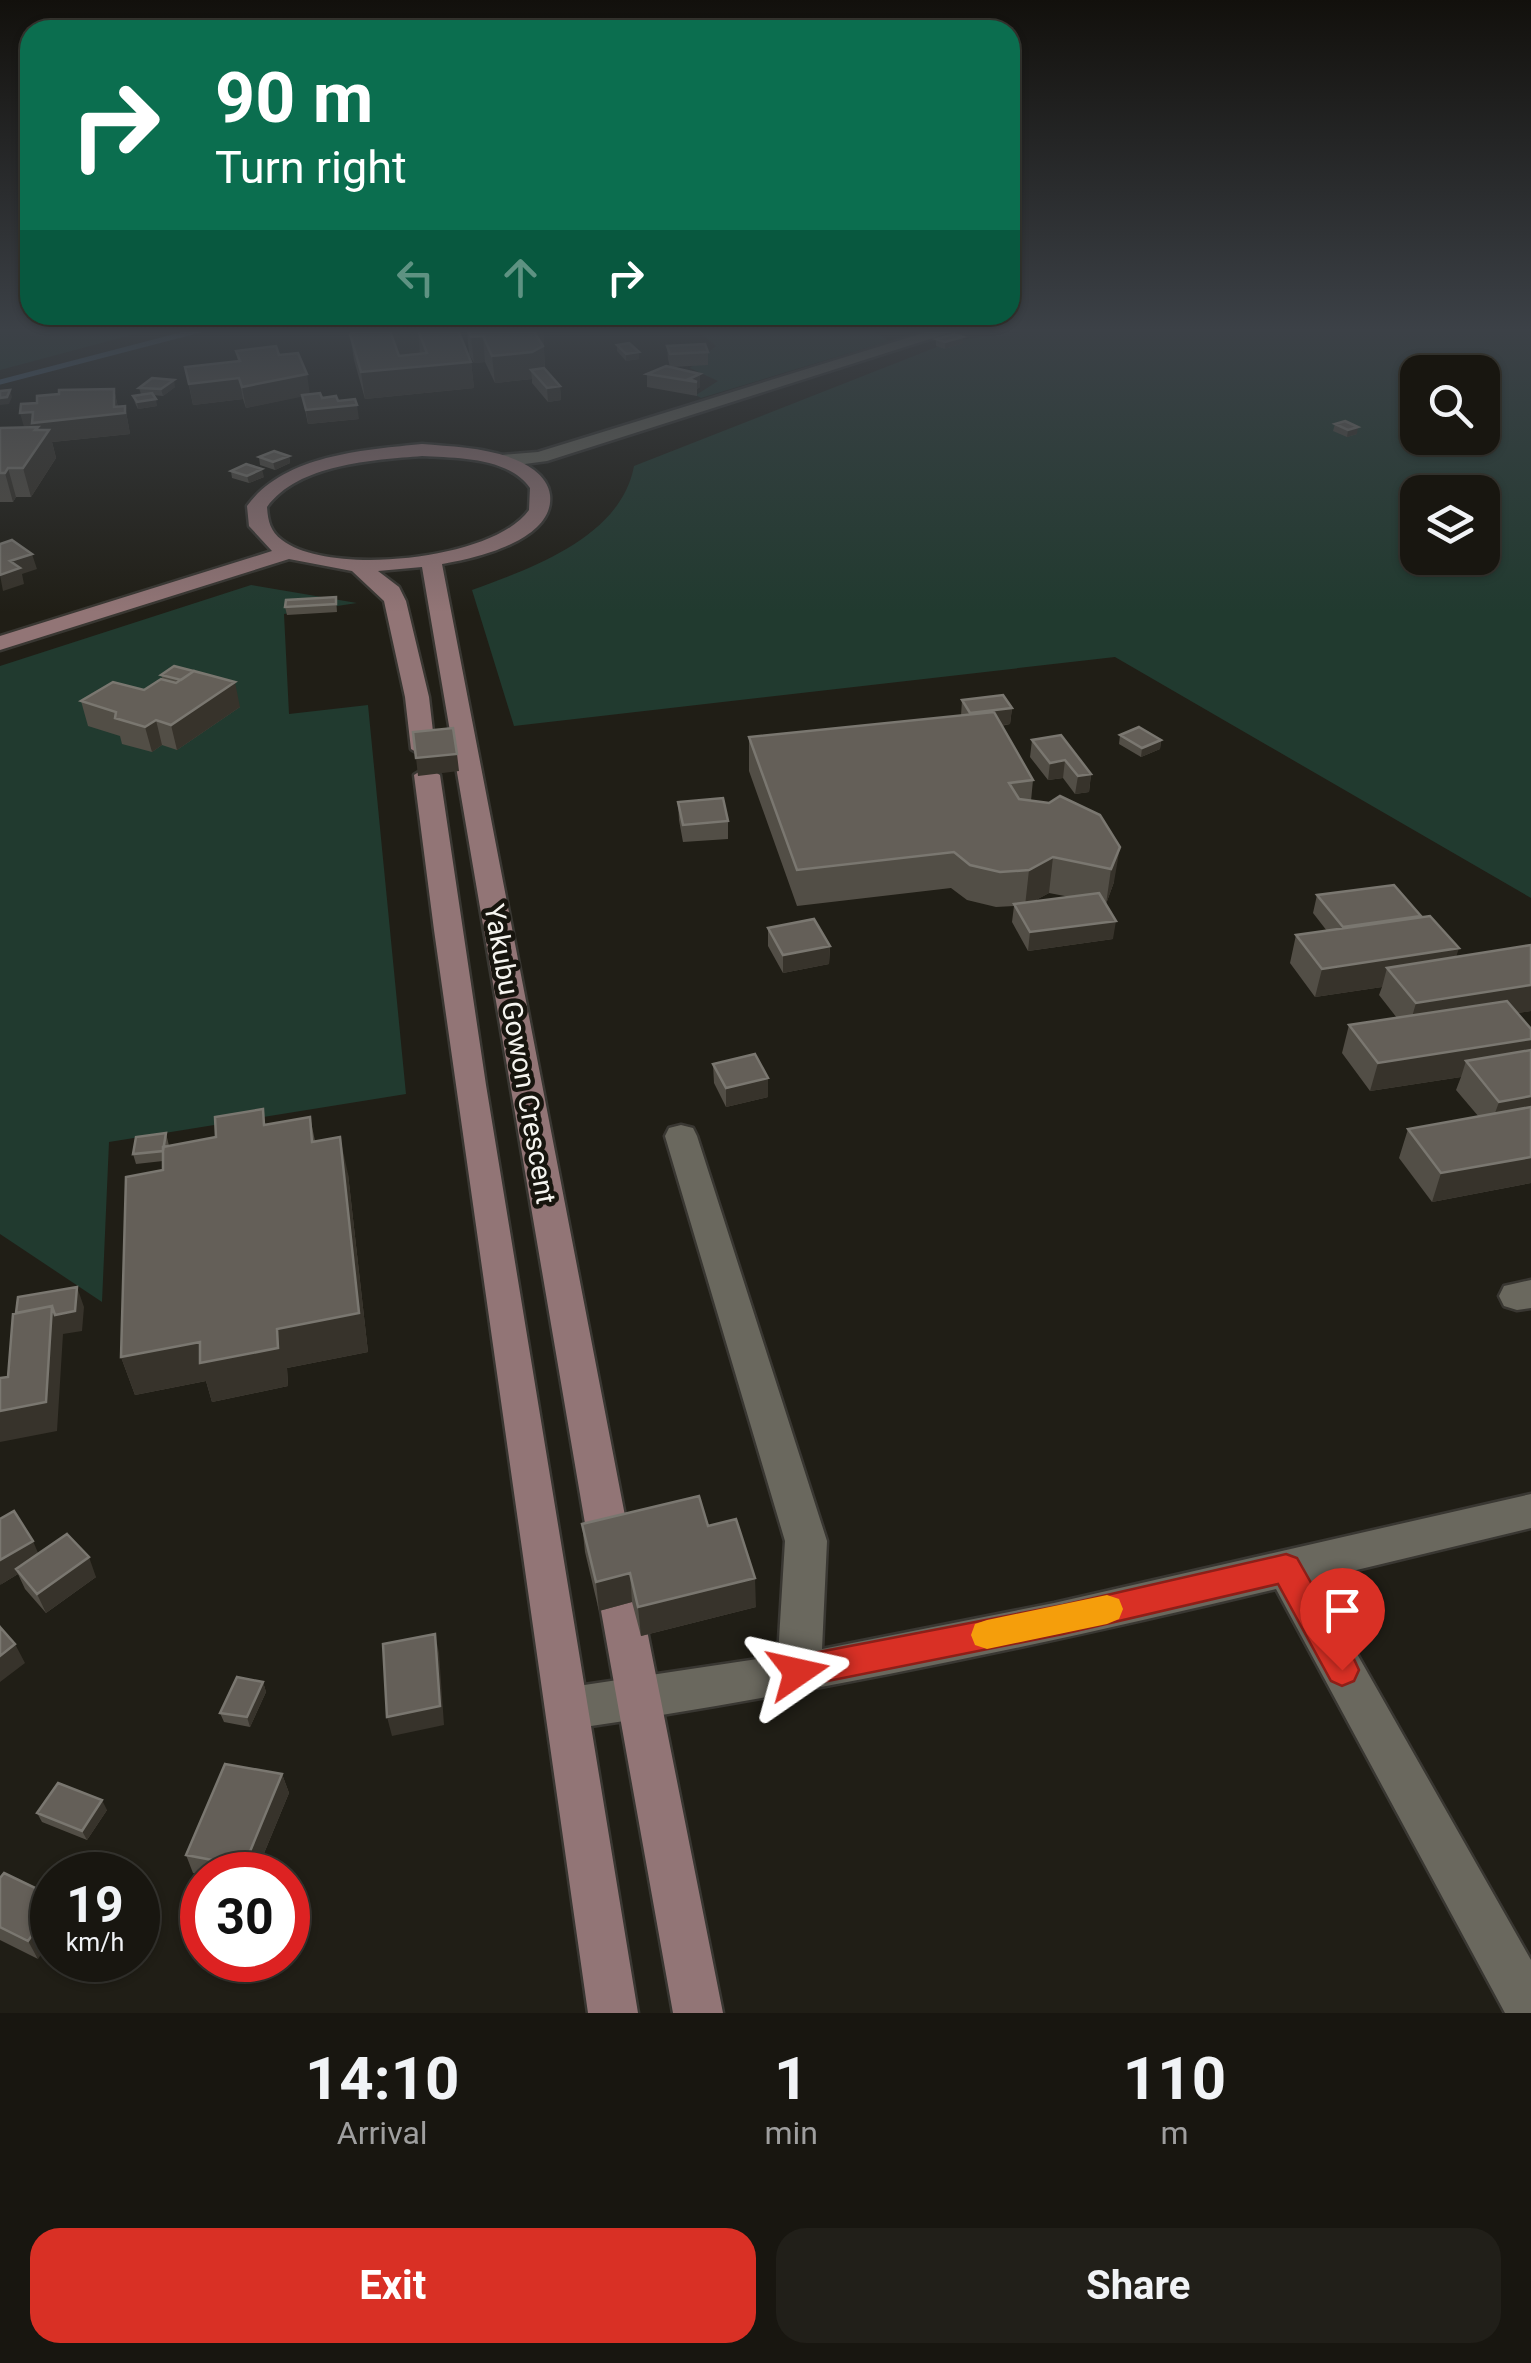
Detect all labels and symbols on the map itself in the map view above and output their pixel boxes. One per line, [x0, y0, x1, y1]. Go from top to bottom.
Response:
street label: Yakubu Gowon Crescent [477, 901, 563, 1207]
pin [1300, 1568, 1385, 1671]
position arrow [746, 1620, 850, 1724]
speed limit sign: 30 [180, 1852, 310, 1982]

